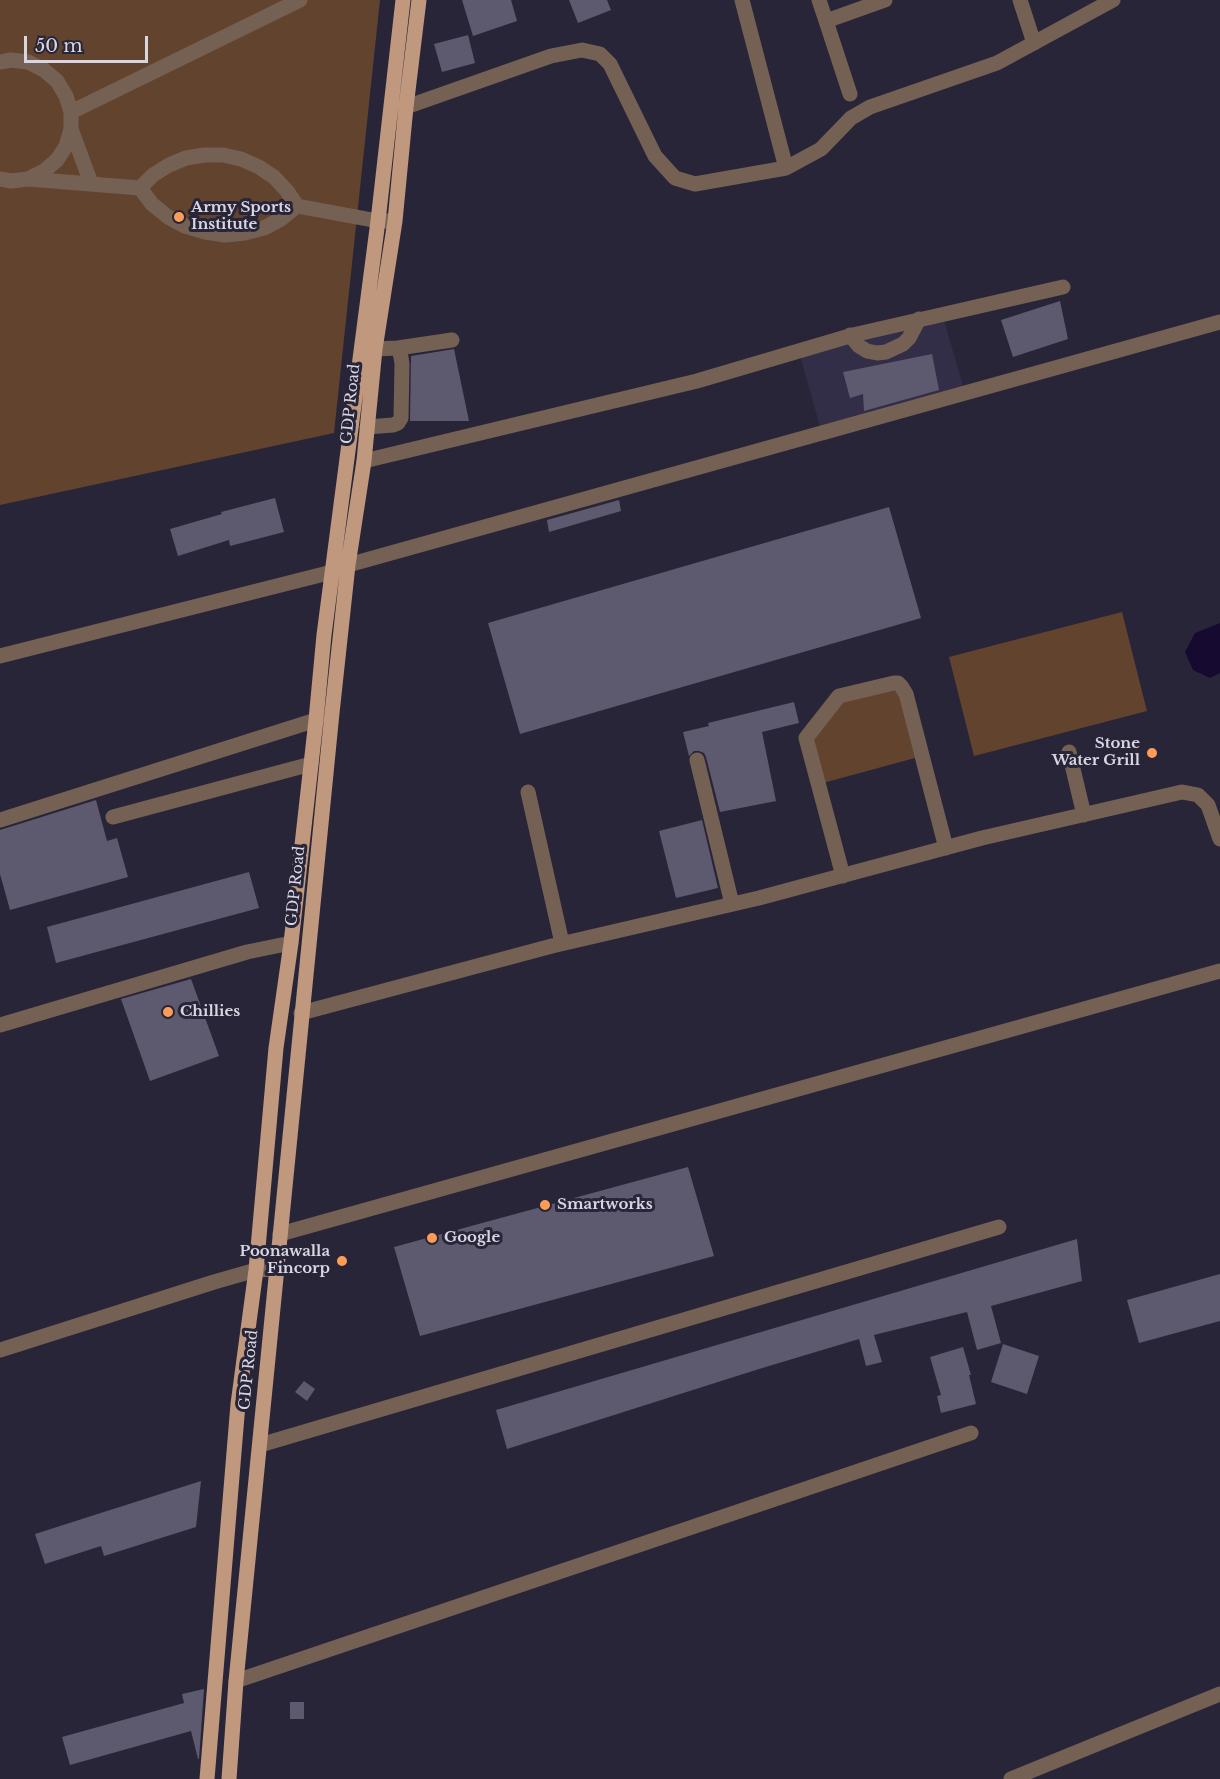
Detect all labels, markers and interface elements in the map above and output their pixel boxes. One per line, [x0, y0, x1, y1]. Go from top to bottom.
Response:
scale bar [27, 24, 152, 62]
text: 50 m [35, 35, 83, 57]
place label: Army Sports Institute [191, 199, 291, 234]
marker: Army Sports Institute [172, 210, 186, 224]
street label: GDP Road [338, 363, 364, 445]
place label: Stone Water Grill [1052, 735, 1140, 770]
marker: Stone Water Grill [1145, 746, 1159, 760]
street label: GDP Road [283, 845, 309, 927]
place label: Chillies [180, 1003, 240, 1021]
marker: Chillies [161, 1005, 175, 1019]
place label: Smartworks [557, 1196, 653, 1214]
marker: Smartworks [538, 1198, 552, 1212]
place label: Google [444, 1229, 500, 1247]
marker: Google [425, 1231, 439, 1245]
place label: Poonawalla Fincorp [240, 1243, 330, 1278]
marker: Poonawalla Fincorp [335, 1254, 349, 1268]
street label: GDP Road [236, 1329, 262, 1411]

